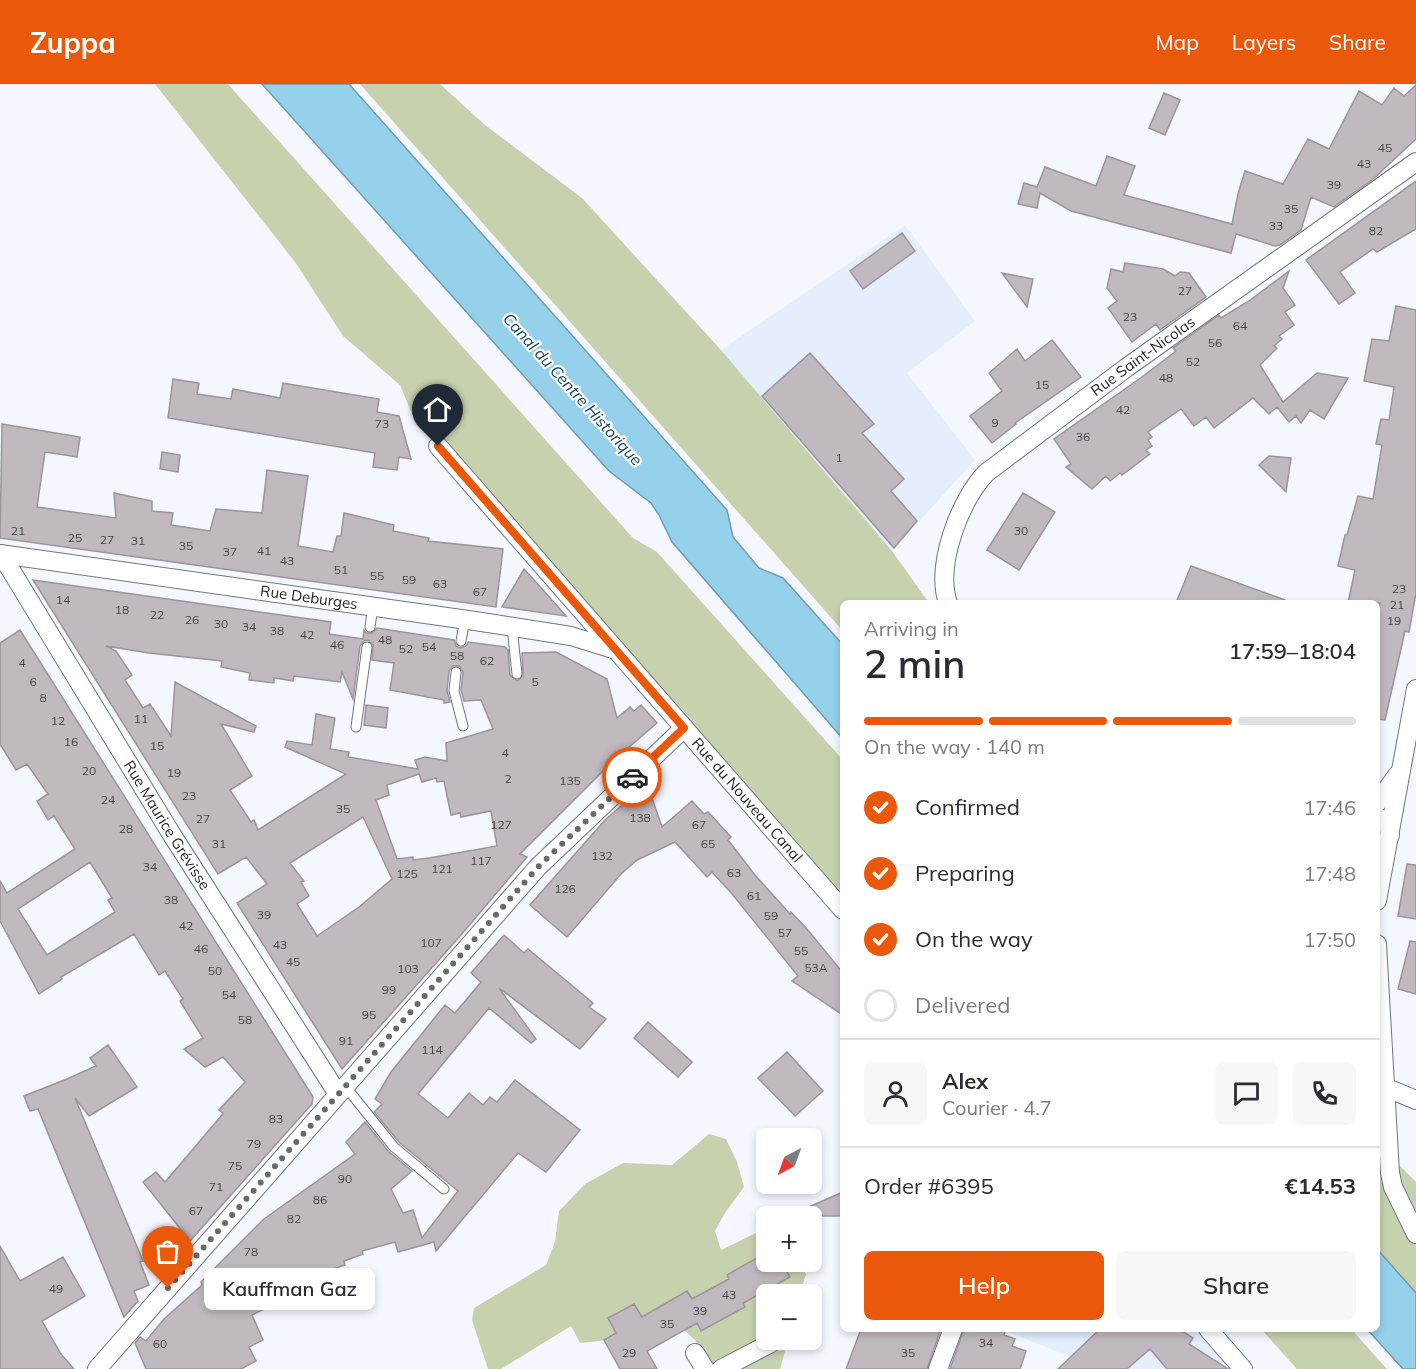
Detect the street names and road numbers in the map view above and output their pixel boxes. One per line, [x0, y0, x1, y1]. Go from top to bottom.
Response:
street label: Rue Saint-Nicolas [1087, 312, 1199, 400]
street label: Rue Deburges [259, 581, 359, 613]
street label: Rue du Nouveau Canal [688, 734, 807, 866]
street label: Rue Maurice Grévisse [120, 757, 215, 893]

